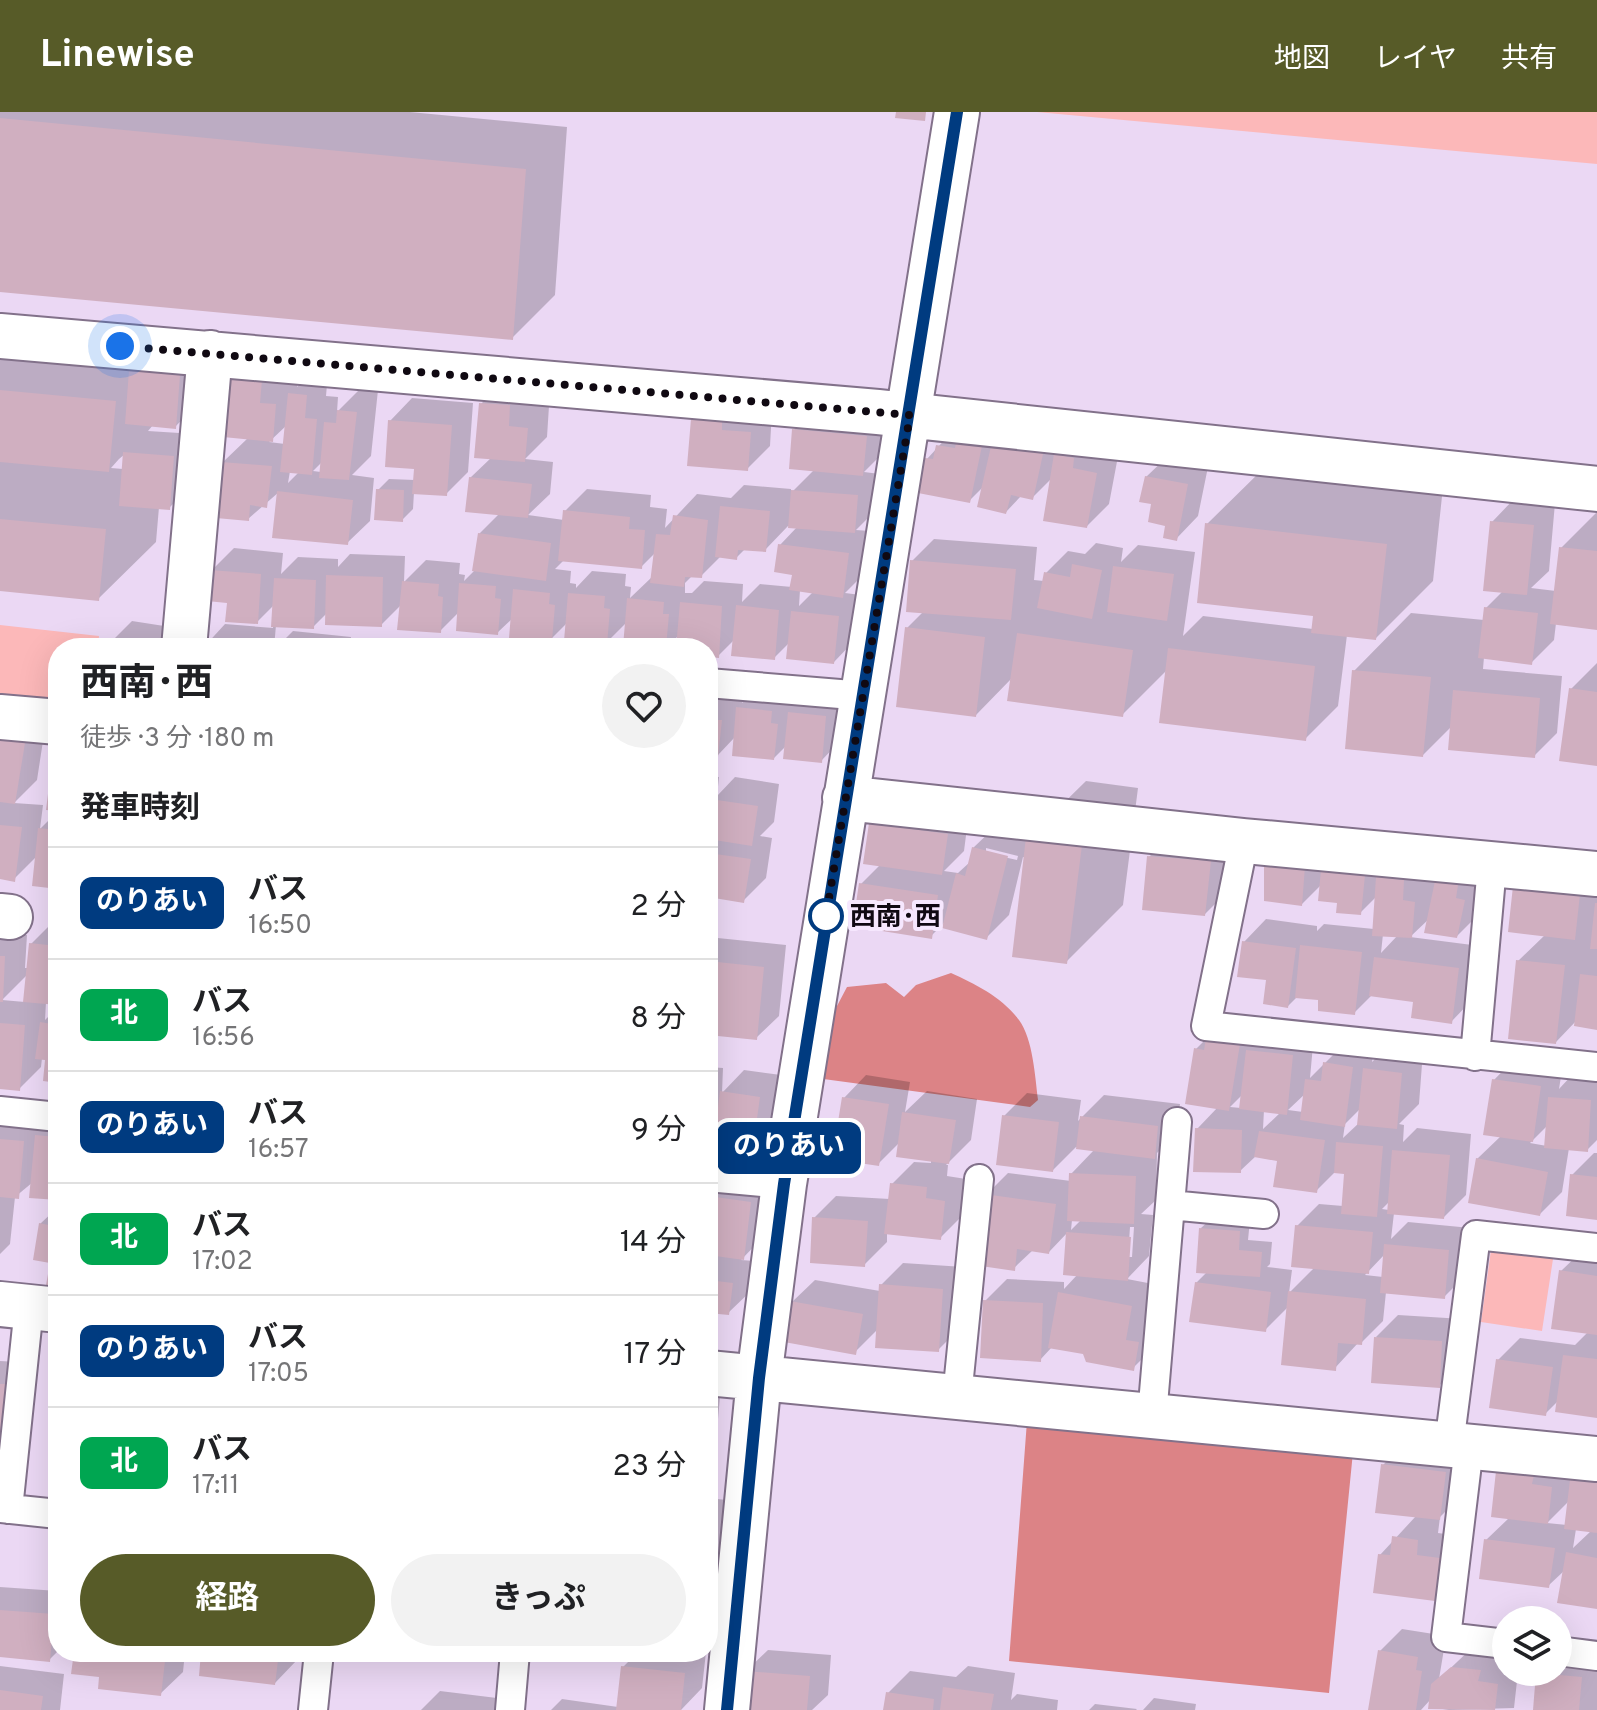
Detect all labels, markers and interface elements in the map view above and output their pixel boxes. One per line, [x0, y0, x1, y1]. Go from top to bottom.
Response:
text: Linewise [40, 32, 195, 81]
text: 地図 [1274, 42, 1330, 78]
text: レイヤ [1374, 42, 1457, 78]
text: 共有 [1501, 42, 1557, 78]
your location [100, 326, 140, 366]
text: 西南･西 [80, 661, 213, 710]
button: heart [602, 664, 686, 748]
text: 徒歩 · 3 分 · 180 m [80, 723, 274, 756]
text: 発車時刻 [80, 791, 200, 828]
text: バス [248, 873, 308, 910]
text: のりあい [96, 885, 208, 921]
text: 2 分 [631, 889, 686, 926]
marker: 西南･西 [809, 899, 843, 933]
place label: 西南･西 [850, 902, 941, 935]
text: 16:50 [248, 910, 312, 943]
text: バス [192, 985, 252, 1022]
text: 北 [110, 997, 138, 1033]
text: 8 分 [631, 1001, 686, 1038]
text: 16:56 [192, 1022, 255, 1055]
text: バス [248, 1097, 308, 1134]
text: のりあい [96, 1109, 208, 1145]
text: 9 分 [631, 1113, 686, 1150]
line badge: のりあい [733, 1122, 845, 1174]
text: のりあい [733, 1130, 845, 1166]
text: 16:57 [248, 1134, 309, 1167]
text: バス [192, 1209, 252, 1246]
text: 北 [110, 1221, 138, 1257]
text: 14 分 [620, 1225, 686, 1262]
text: 17:02 [192, 1246, 253, 1279]
text: バス [248, 1321, 308, 1358]
text: のりあい [96, 1333, 208, 1369]
text: 17 分 [623, 1337, 686, 1374]
text: 17:05 [248, 1358, 309, 1391]
text: バス [192, 1433, 252, 1470]
text: 北 [110, 1445, 138, 1481]
text: 23 分 [613, 1449, 686, 1486]
text: 17:11 [192, 1470, 239, 1503]
button: 経路 [80, 1554, 375, 1646]
button: きっぷ [391, 1554, 686, 1646]
map controls [1492, 1606, 1572, 1686]
button: layers [1492, 1606, 1572, 1686]

